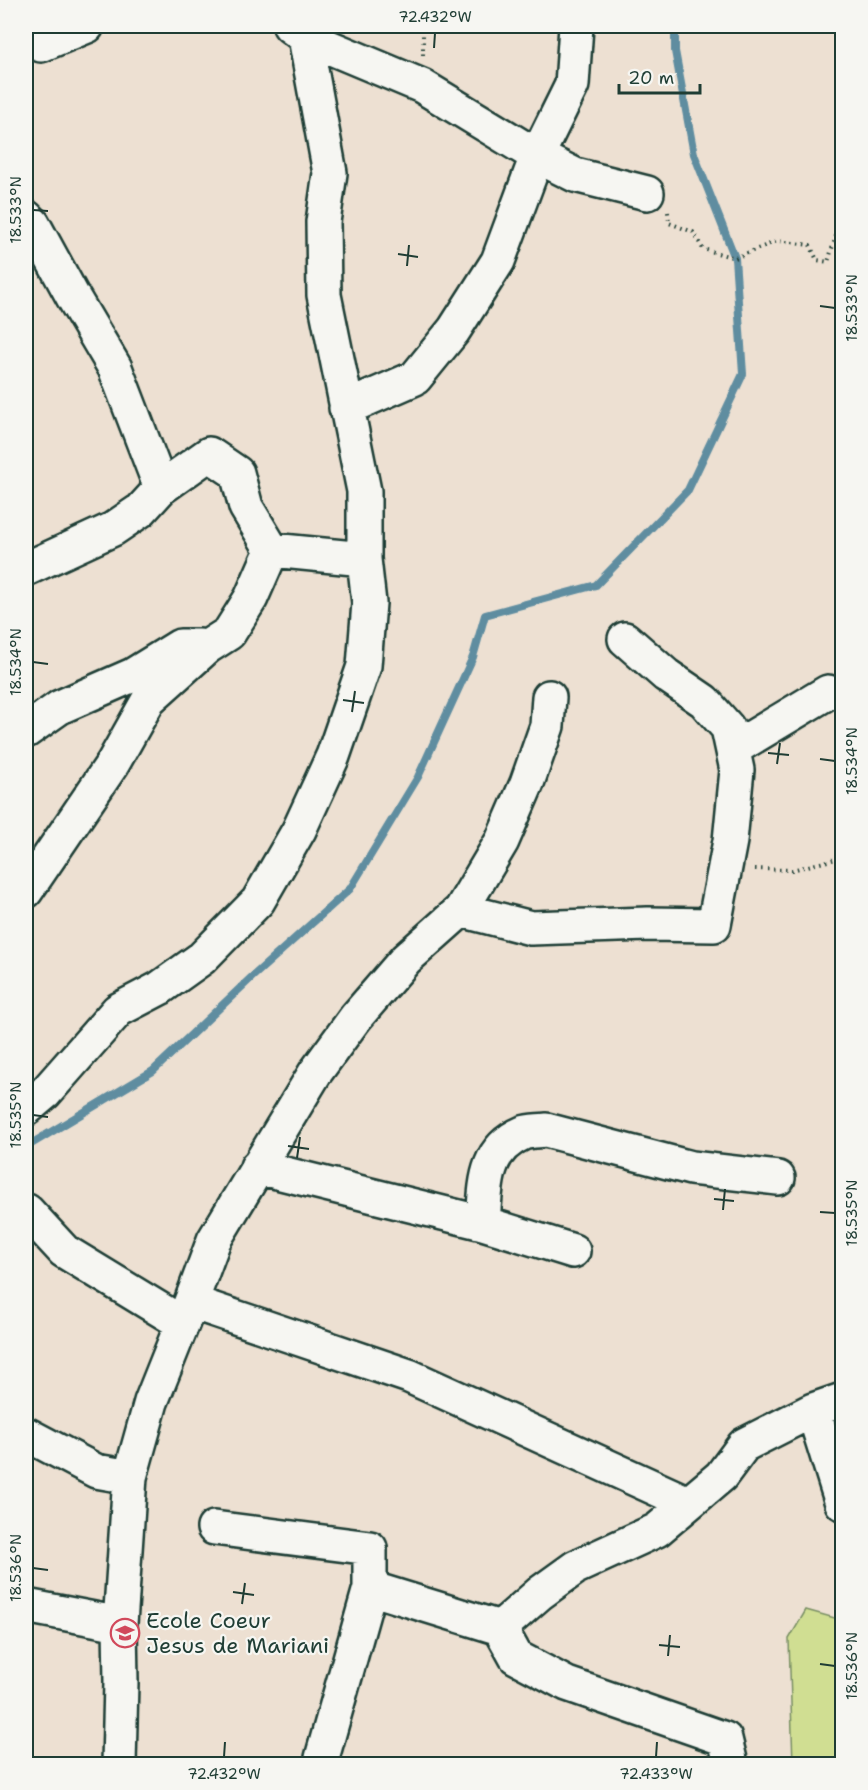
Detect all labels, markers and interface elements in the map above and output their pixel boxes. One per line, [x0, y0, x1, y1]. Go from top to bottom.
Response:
text: 72.432°W [398, 7, 472, 27]
scale bar [619, 57, 700, 95]
text: 20 m [628, 66, 674, 90]
text: 18.533°N [6, 176, 26, 244]
text: 18.533°N [842, 274, 862, 342]
text: 18.534°N [6, 628, 26, 696]
text: 18.534°N [842, 727, 862, 795]
text: 18.535°N [6, 1082, 26, 1148]
text: 18.535°N [842, 1180, 862, 1246]
text: 18.536°N [6, 1534, 26, 1602]
place label: Ecole Coeur Jesus de Mariani [146, 1606, 329, 1660]
school or university icon: Ecole Coeur Jesus de Mariani [109, 1617, 141, 1649]
text: 18.536°N [842, 1632, 862, 1700]
text: 72.432°W [187, 1764, 261, 1784]
text: 72.433°W [619, 1764, 693, 1784]

